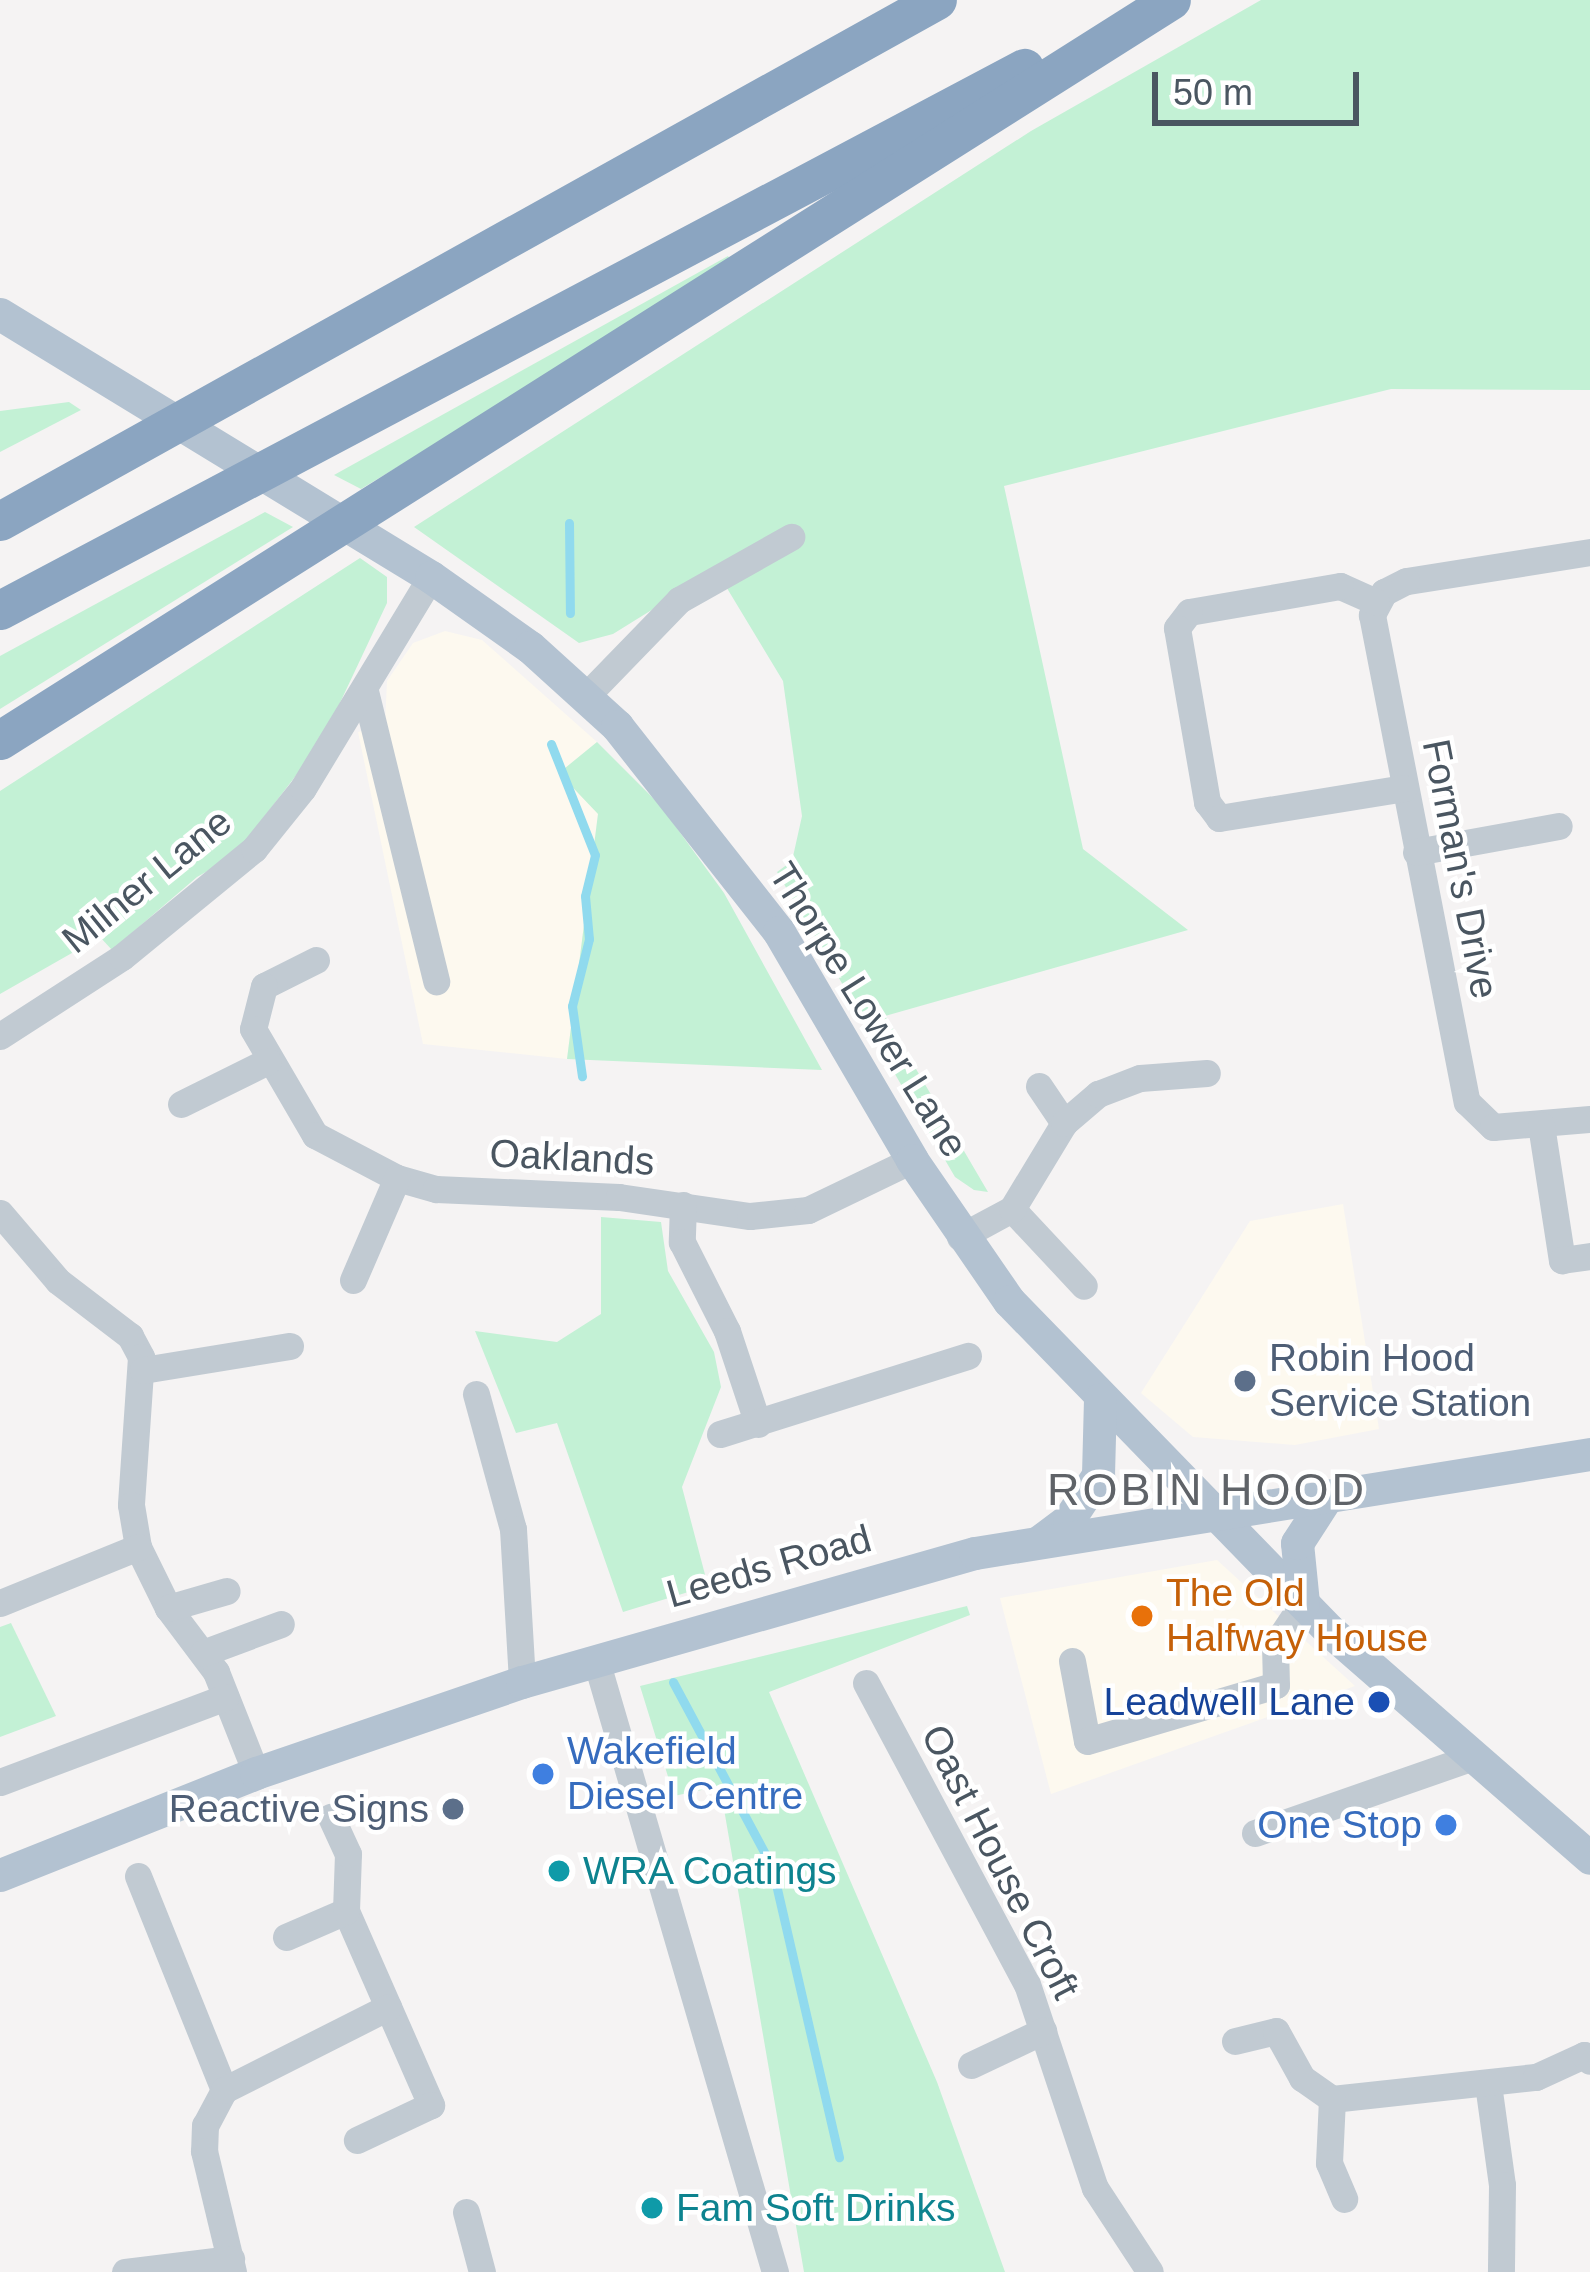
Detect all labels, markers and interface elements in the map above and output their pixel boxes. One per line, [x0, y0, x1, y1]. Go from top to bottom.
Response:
scale bar [1158, 48, 1365, 122]
text: 50 m [1173, 72, 1253, 113]
street label: Forman's Drive [1412, 735, 1508, 1003]
street label: Milner Lane [53, 799, 241, 963]
street label: Thorpe Lower Lane [759, 854, 977, 1166]
street label: Oaklands [489, 1130, 655, 1186]
place label: Robin Hood Service Station [1269, 1336, 1531, 1427]
marker: Robin Hood Service Station [1232, 1368, 1258, 1394]
district label: ROBIN HOOD [1047, 1463, 1367, 1517]
street label: Leeds Road [661, 1516, 877, 1618]
place label: The Old Halfway House [1166, 1571, 1428, 1662]
marker: The Old Halfway House [1129, 1603, 1155, 1629]
place label: Leadwell Lane [1103, 1679, 1355, 1725]
marker: Leadwell Lane [1366, 1689, 1392, 1715]
street label: Oast House Croft [911, 1717, 1089, 2007]
place label: Wakefield Diesel Centre [567, 1729, 803, 1820]
marker: Wakefield Diesel Centre [530, 1761, 556, 1787]
place label: Reactive Signs [169, 1786, 429, 1832]
marker: Reactive Signs [440, 1796, 466, 1822]
place label: One Stop [1257, 1802, 1422, 1848]
marker: One Stop [1433, 1812, 1459, 1838]
place label: WRA Coatings [583, 1848, 839, 1894]
marker: WRA Coatings [546, 1858, 572, 1884]
place label: Fam Soft Drinks [676, 2185, 956, 2231]
marker: Fam Soft Drinks [639, 2195, 665, 2221]

